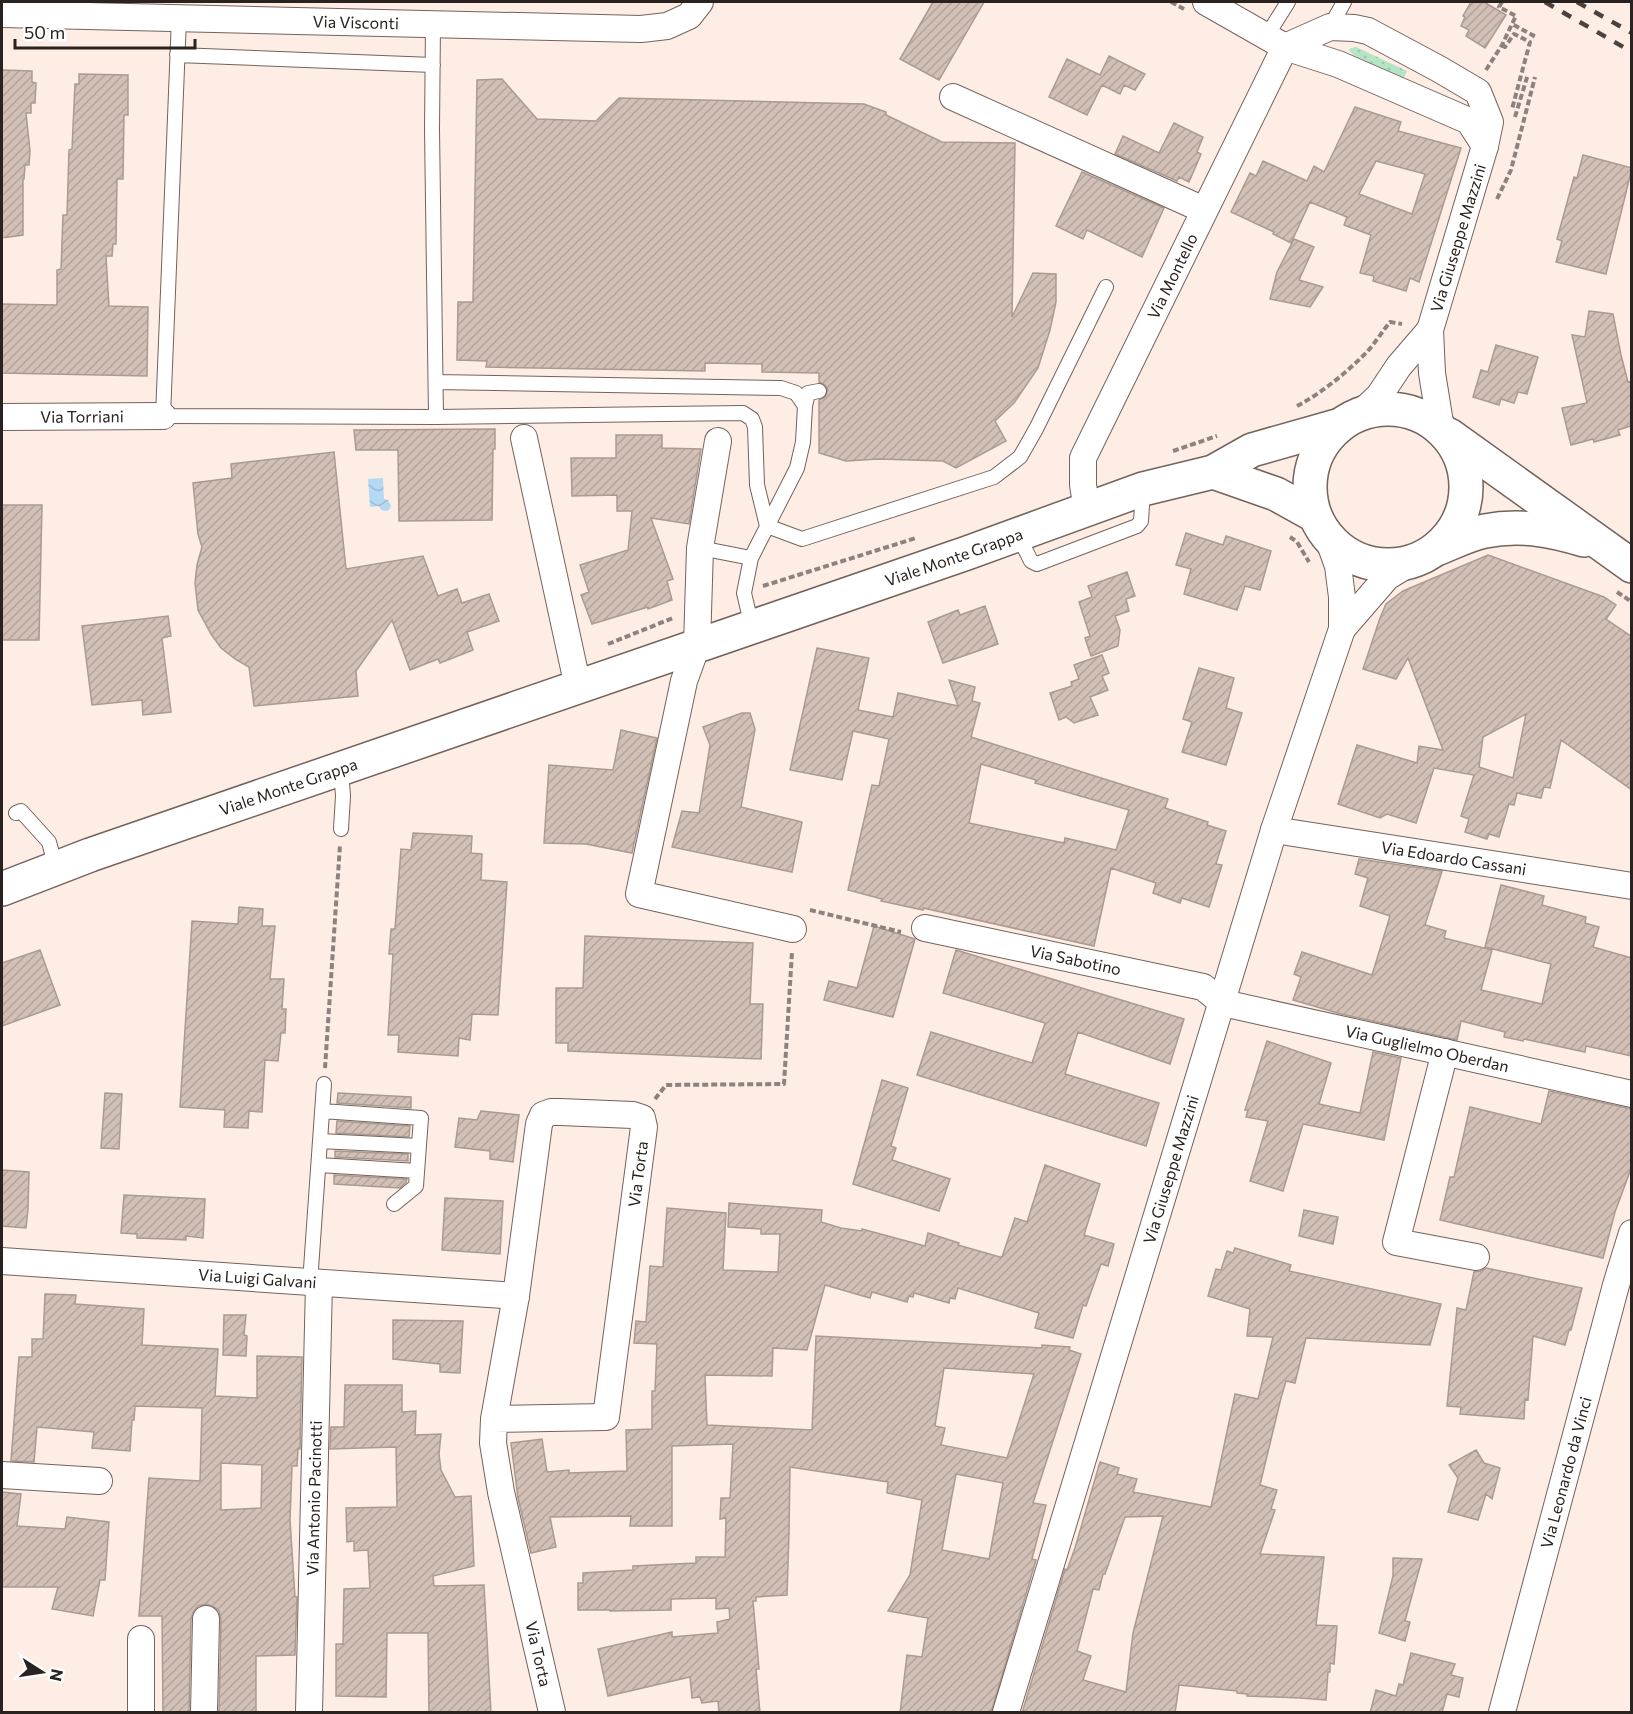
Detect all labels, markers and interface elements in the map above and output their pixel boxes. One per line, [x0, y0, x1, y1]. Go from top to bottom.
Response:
street label: Via Visconti [313, 11, 399, 32]
scale bar [15, 12, 195, 50]
text: 50 m [24, 21, 65, 43]
street label: Via Giuseppe Mazzini [1426, 161, 1489, 314]
street label: Via Montello [1143, 230, 1201, 322]
street label: Via Torriani [40, 406, 124, 426]
street label: Viale Monte Grappa [882, 524, 1025, 590]
street label: Viale Monte Grappa [217, 754, 360, 819]
street label: Via Edoardo Cassani [1380, 837, 1528, 878]
street label: Via Sabotino [1028, 941, 1123, 978]
street label: Via Guglielmo Oberdan [1344, 1021, 1511, 1075]
street label: Via Giuseppe Mazzini [1139, 1093, 1202, 1246]
street label: Via Torta [624, 1140, 651, 1208]
street label: Via Luigi Galvani [198, 1264, 317, 1291]
street label: Via Leonardo da Vinci [1536, 1394, 1595, 1550]
street label: Via Antonio Pacinotti [302, 1420, 325, 1576]
street label: Via Torta [522, 1619, 556, 1688]
north arrow [12, 1642, 72, 1702]
text: N [47, 1667, 68, 1683]

